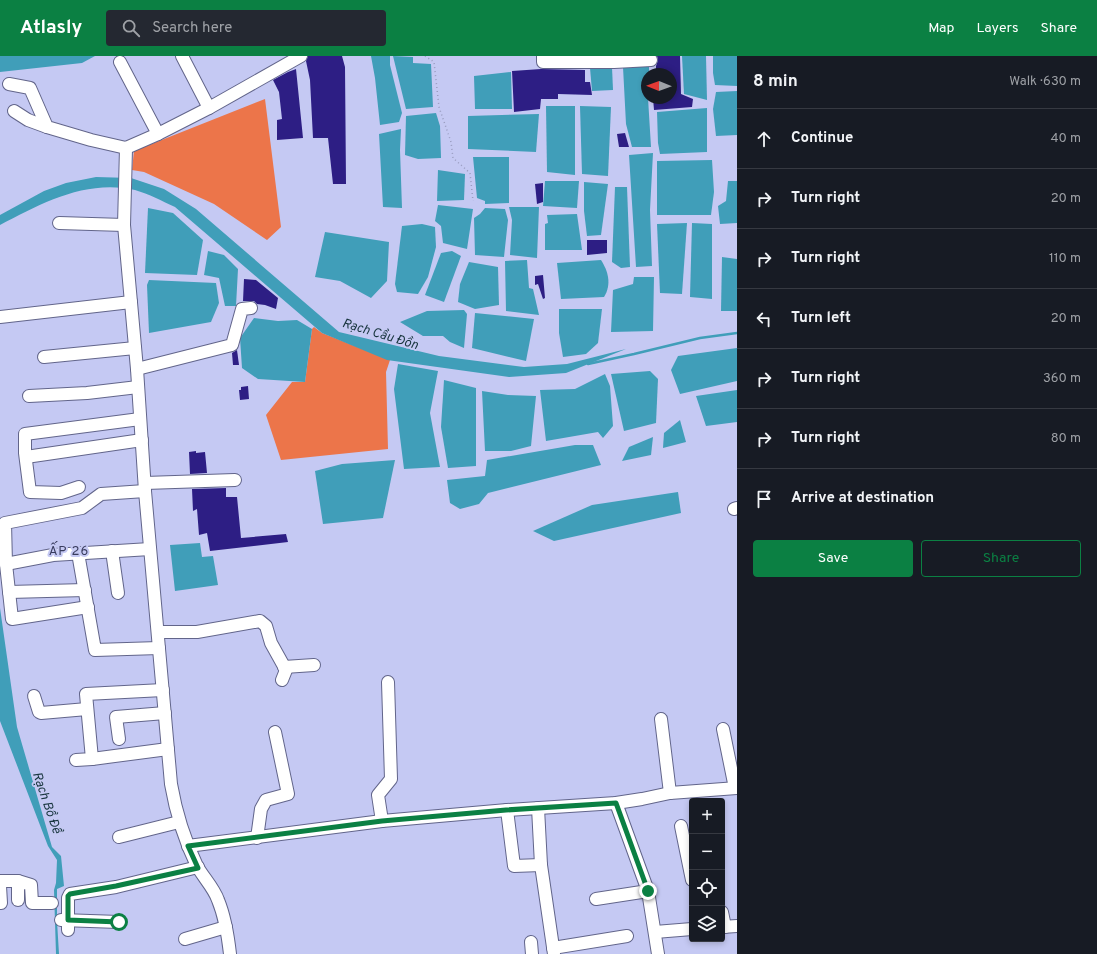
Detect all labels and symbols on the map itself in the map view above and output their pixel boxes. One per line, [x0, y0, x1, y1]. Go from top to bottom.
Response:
north arrow [641, 68, 677, 104]
water label: Rạch Cầu Đồn [340, 315, 420, 354]
district label: ẤP 26 [49, 541, 89, 560]
water label: Rạch Bồ Đề [28, 770, 65, 837]
route end [639, 882, 657, 900]
route start [110, 913, 128, 931]

